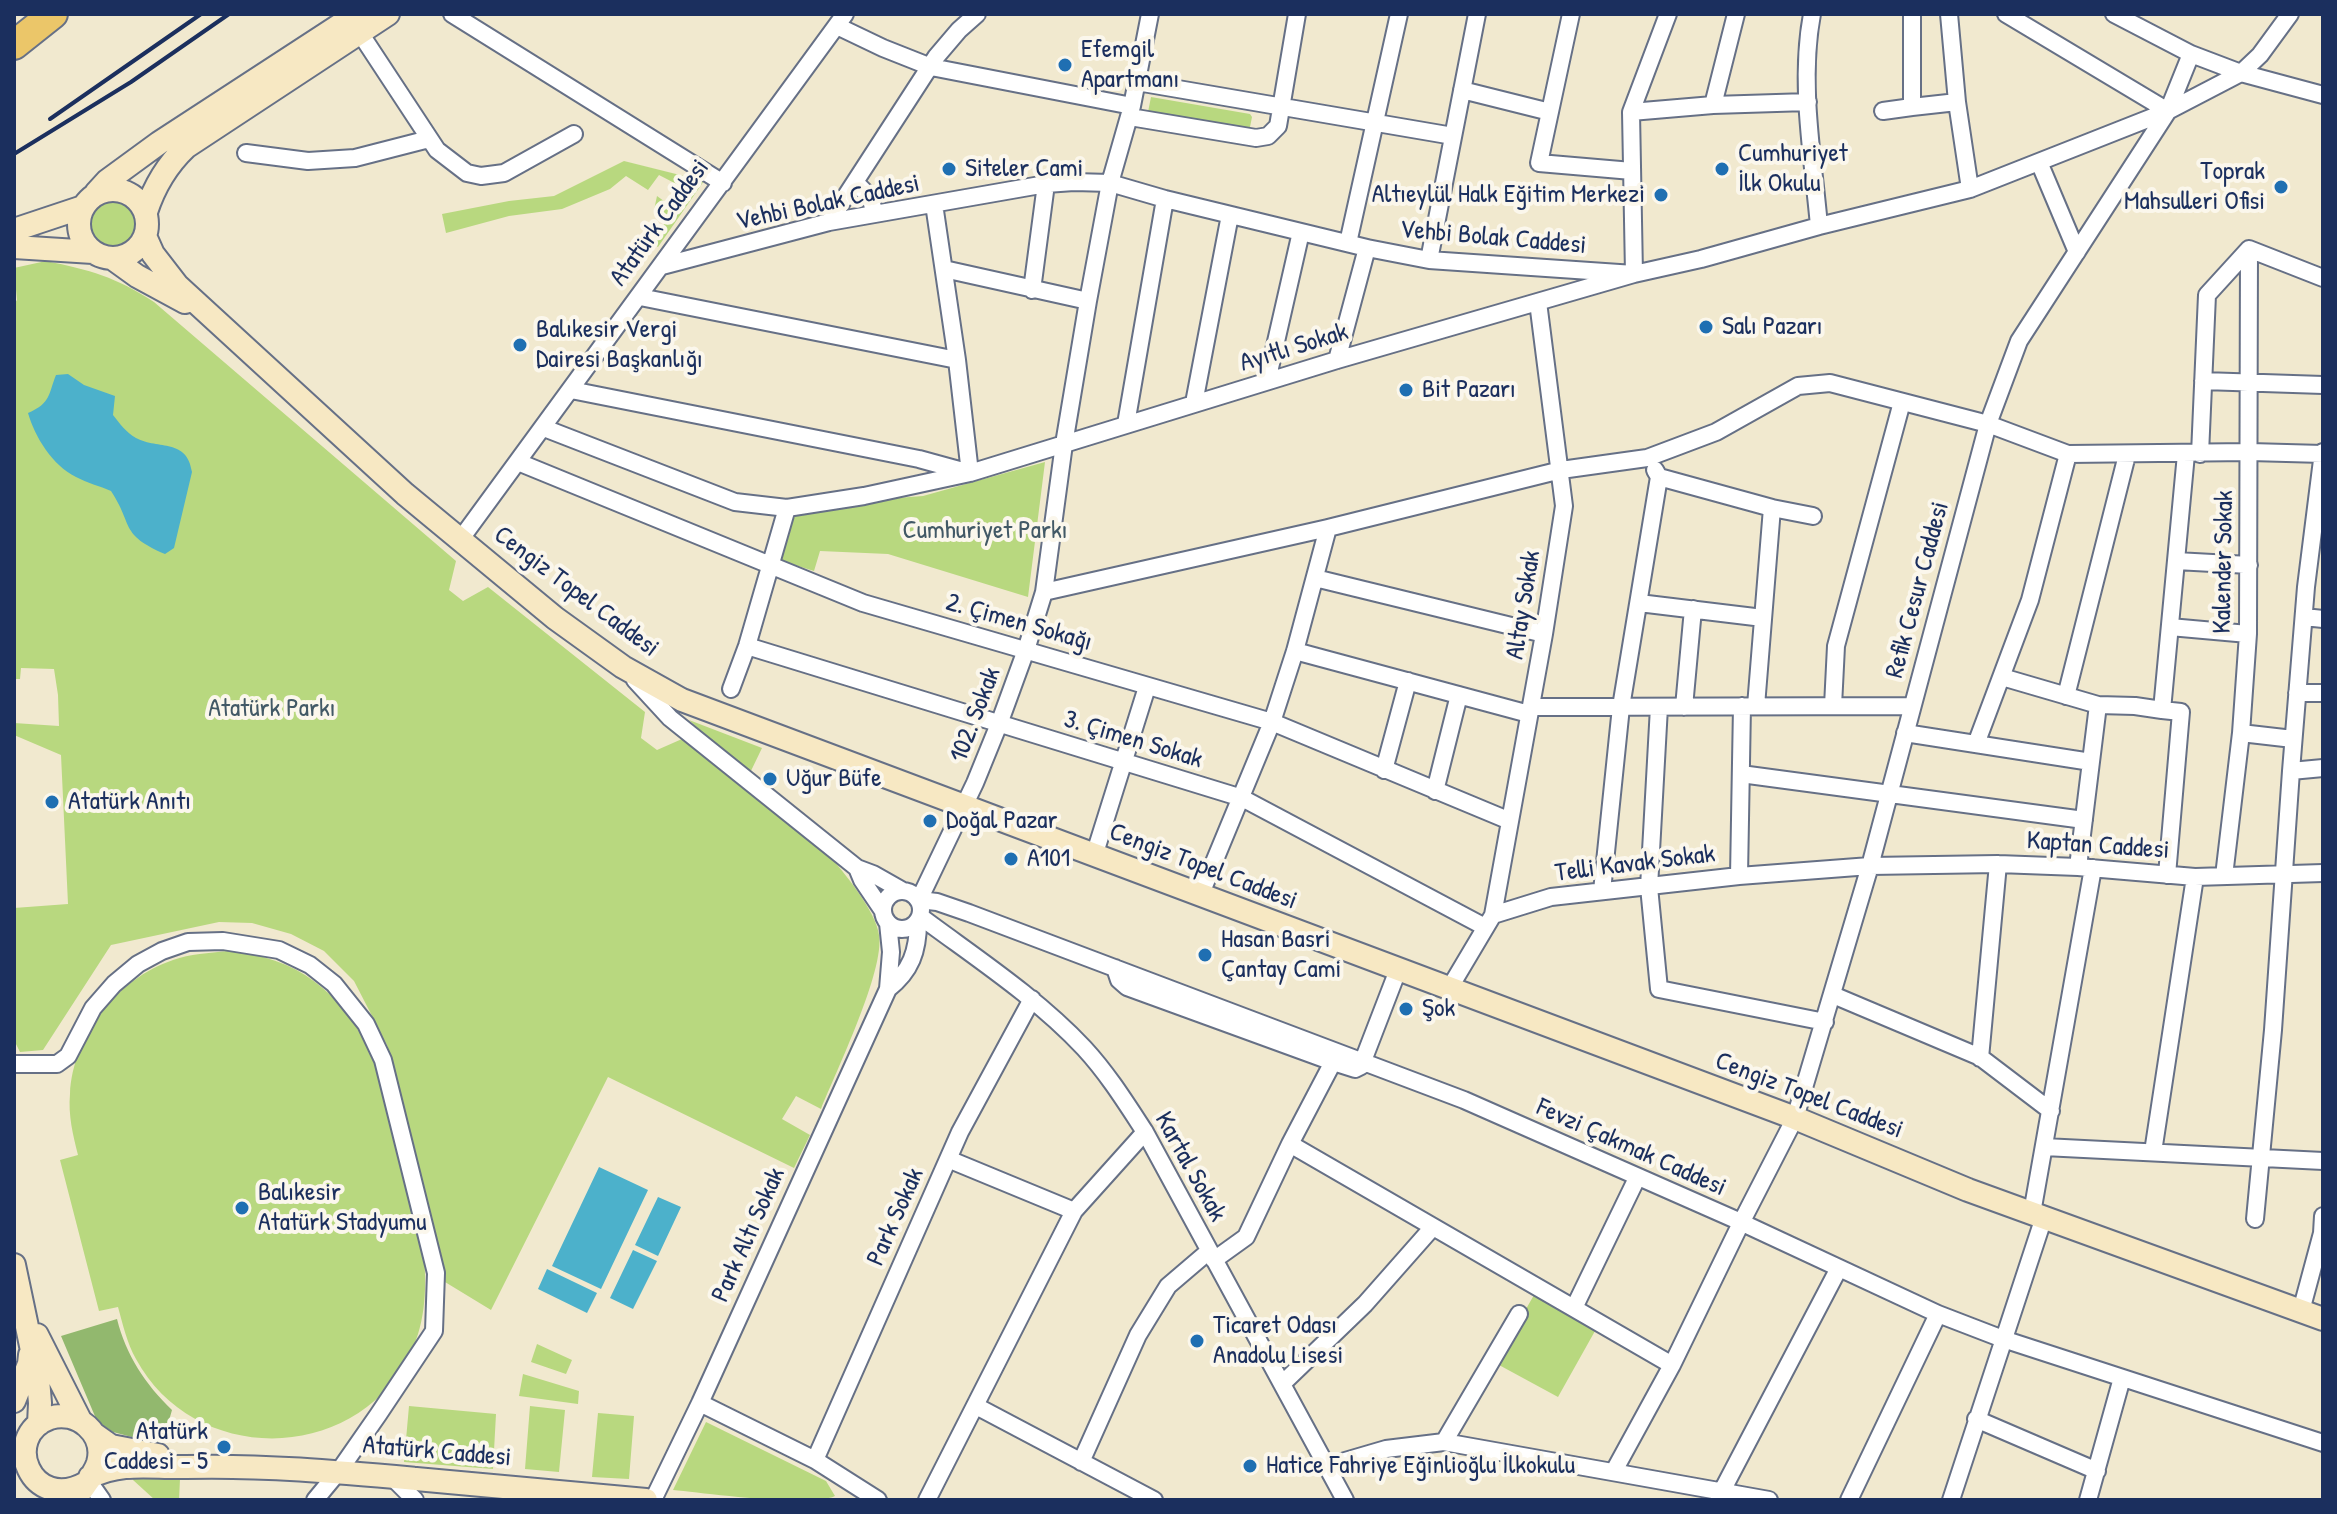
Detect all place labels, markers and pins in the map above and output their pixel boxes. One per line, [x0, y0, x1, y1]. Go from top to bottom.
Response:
place label: Efemgil Apartmanı [1081, 34, 1179, 96]
marker: Efemgil Apartmanı [1056, 56, 1074, 74]
place label: Cumhuriyet İlk Okulu [1738, 138, 1848, 200]
place label: Siteler Cami [965, 153, 1083, 185]
place label: Toprak Mahsulleri Ofisi [2124, 156, 2265, 218]
marker: Siteler Cami [940, 160, 958, 178]
marker: Cumhuriyet İlk Okulu [1713, 160, 1731, 178]
marker: Toprak Mahsulleri Ofisi [2272, 178, 2290, 196]
place label: Altıeylül Halk Eğitim Merkezi [1372, 179, 1645, 211]
marker: Altıeylül Halk Eğitim Merkezi [1652, 186, 1670, 204]
place label: Salı Pazarı [1722, 311, 1823, 343]
place label: Balıkesir Vergi Dairesi Başkanlığı [536, 314, 703, 376]
marker: Salı Pazarı [1697, 318, 1715, 336]
marker: Balıkesir Vergi Dairesi Başkanlığı [511, 336, 529, 354]
place label: Bit Pazarı [1422, 374, 1516, 406]
marker: Bit Pazarı [1397, 381, 1415, 399]
place label: Uğur Büfe [786, 763, 882, 795]
marker: Uğur Büfe [761, 770, 779, 788]
place label: Atatürk Anıtı [68, 786, 191, 818]
marker: Atatürk Anıtı [43, 793, 61, 811]
place label: Doğal Pazar [946, 805, 1058, 837]
marker: Doğal Pazar [921, 812, 939, 830]
place label: A101 [1027, 843, 1070, 875]
marker: A101 [1002, 850, 1020, 868]
place label: Hasan Basri Çantay Cami [1221, 924, 1341, 986]
marker: Hasan Basri Çantay Cami [1196, 946, 1214, 964]
place label: Şok [1422, 993, 1455, 1025]
marker: Şok [1397, 1000, 1415, 1018]
place label: Balıkesir Atatürk Stadyumu [258, 1177, 427, 1238]
marker: Balıkesir Atatürk Stadyumu [233, 1199, 251, 1217]
place label: Ticaret Odası Anadolu Lisesi [1213, 1310, 1343, 1372]
marker: Ticaret Odası Anadolu Lisesi [1188, 1332, 1206, 1350]
place label: Atatürk Caddesi - 5 [104, 1416, 208, 1478]
marker: Atatürk Caddesi - 5 [215, 1438, 233, 1456]
place label: Hatice Fahriye Eğinlioğlu İlkokulu [1266, 1450, 1575, 1482]
marker: Hatice Fahriye Eğinlioğlu İlkokulu [1241, 1457, 1259, 1475]

